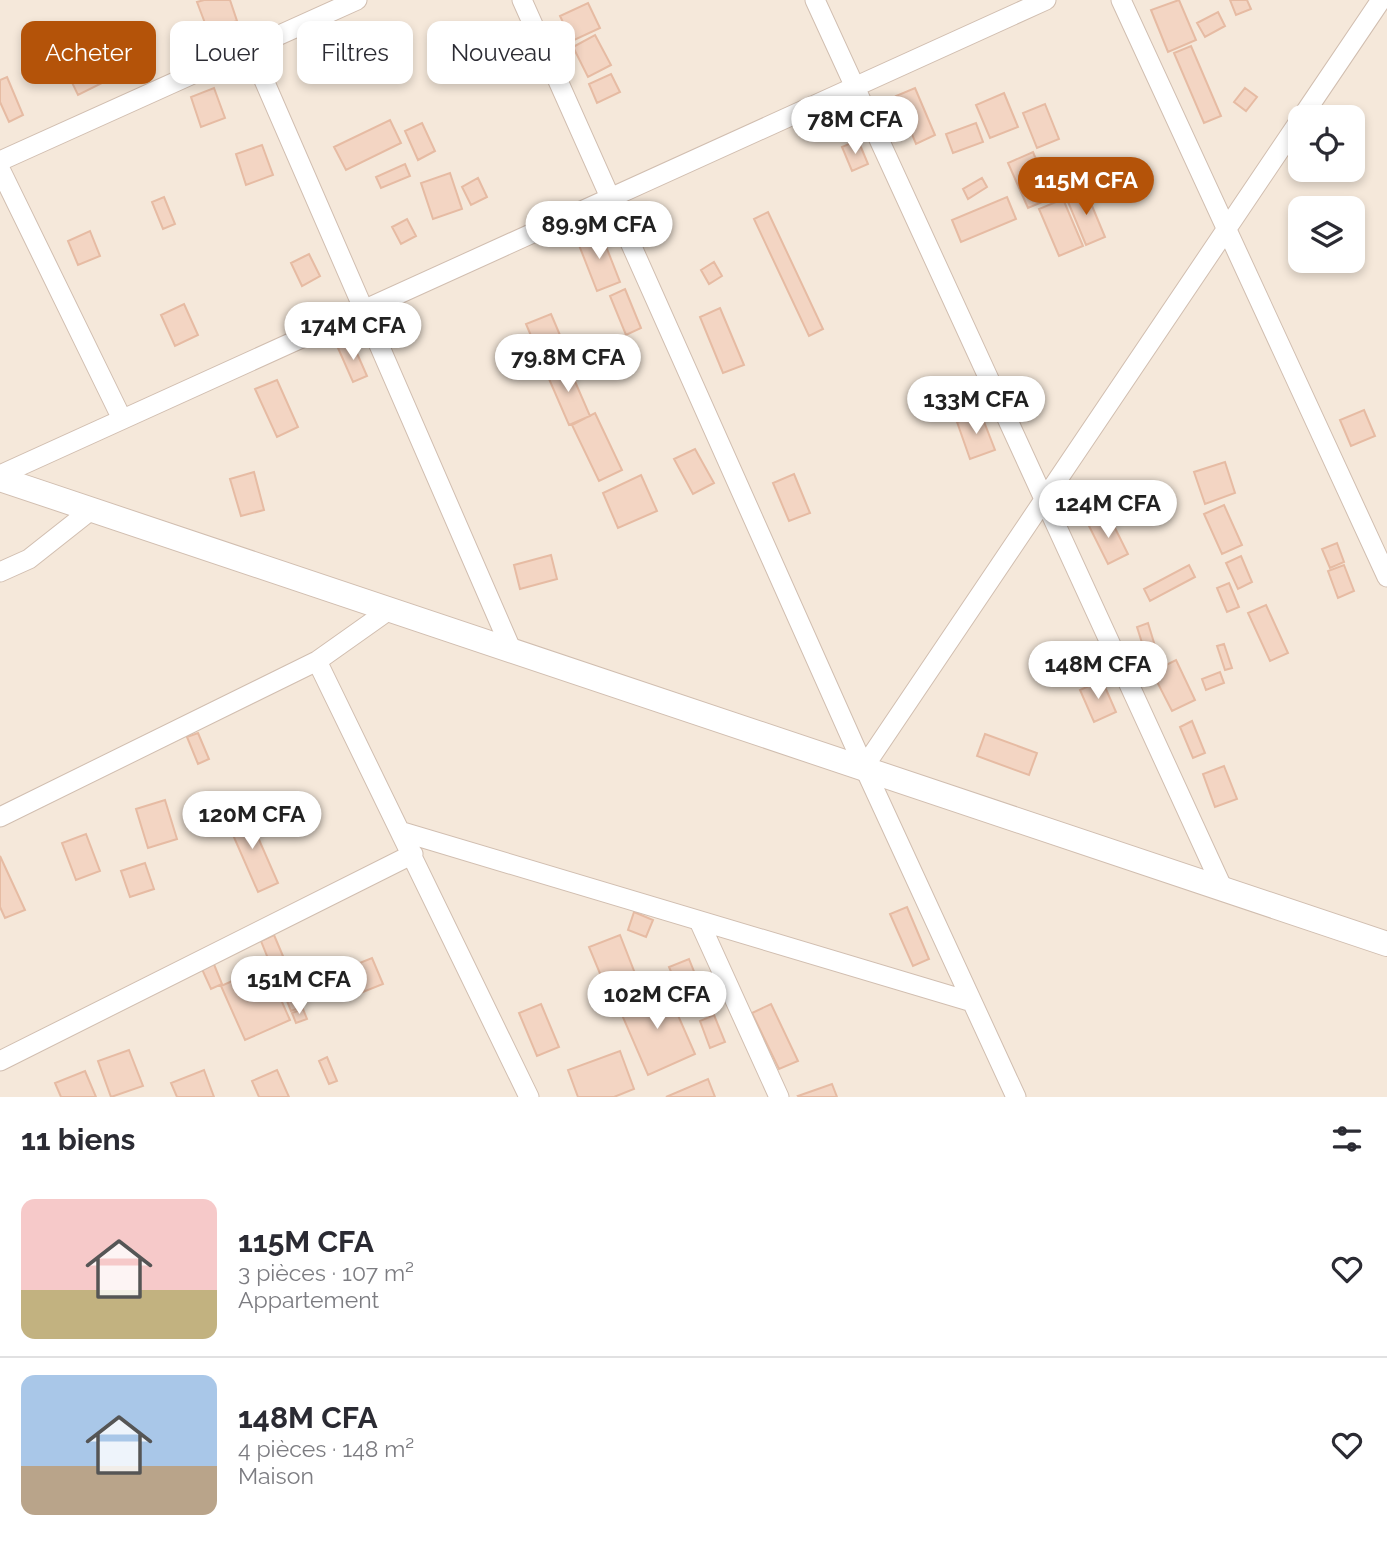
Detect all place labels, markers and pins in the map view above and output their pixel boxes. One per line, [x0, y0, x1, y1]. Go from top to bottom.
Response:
pin: 78M CFA [790, 96, 920, 156]
pin: 115M CFA [1014, 158, 1158, 217]
pin: 89.9M CFA [519, 202, 679, 261]
pin: 174M CFA [281, 302, 425, 362]
pin: 79.8M CFA [488, 334, 648, 394]
pin: 133M CFA [904, 376, 1048, 436]
pin: 124M CFA [1036, 480, 1180, 540]
pin: 148M CFA [1026, 642, 1170, 701]
pin: 120M CFA [180, 792, 324, 851]
pin: 151M CFA [227, 956, 371, 1016]
pin: 102M CFA [585, 972, 729, 1031]

